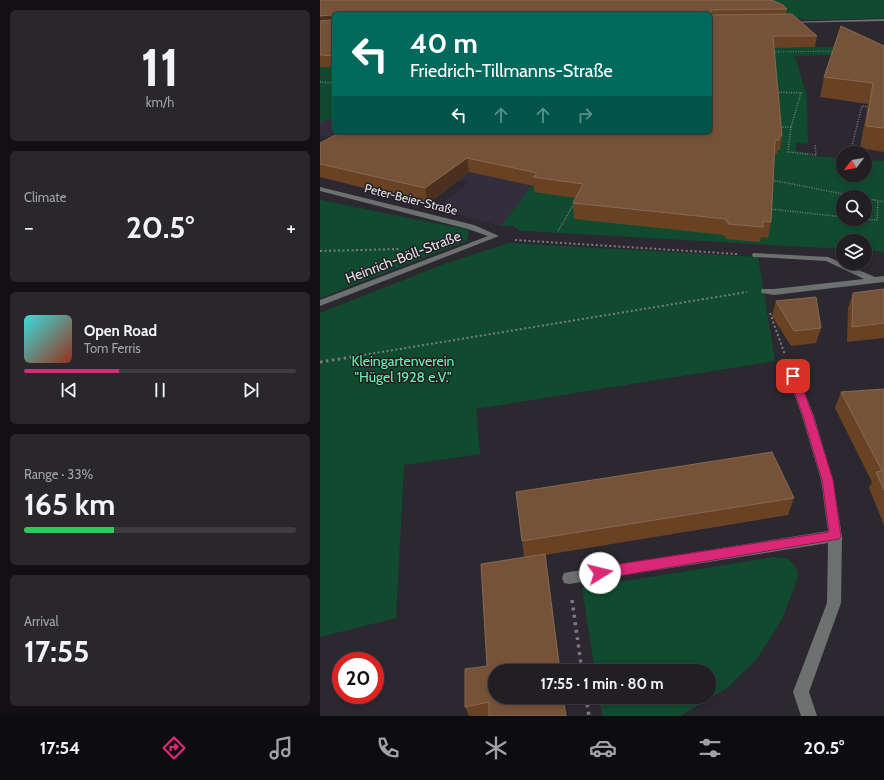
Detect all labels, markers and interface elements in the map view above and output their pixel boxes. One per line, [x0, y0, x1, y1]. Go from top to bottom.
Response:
text: 40 m [410, 26, 478, 60]
icon: left [344, 28, 396, 80]
text: 11 [141, 36, 179, 99]
text: Friedrich-Tillmanns-Straße [410, 60, 613, 82]
text: km/h [146, 94, 174, 110]
icon: left [448, 104, 470, 126]
icon: ahead [490, 104, 512, 126]
icon: ahead [532, 104, 554, 126]
icon: right [574, 104, 596, 126]
north arrow [836, 146, 872, 182]
map controls [836, 146, 872, 270]
street label: Peter-Beier-Straße [363, 180, 459, 218]
text: Climate [24, 189, 66, 205]
button: search [836, 190, 872, 226]
text: 20.5° [126, 209, 194, 246]
text: − [24, 214, 34, 241]
text: + [286, 214, 296, 241]
street label: Heinrich-Böll-Straße [343, 227, 463, 287]
button: layers [836, 234, 872, 270]
text: Open Road [84, 322, 157, 340]
text: Tom Ferris [84, 340, 141, 356]
park label: Kleingartenverein "Hügel 1928 e.V." [352, 352, 455, 386]
pin [776, 359, 810, 393]
icon: arrive [782, 365, 804, 387]
icon: previous [58, 379, 80, 401]
icon: pause [149, 379, 171, 401]
icon: next [240, 379, 262, 401]
text: Range · 33% [24, 466, 93, 482]
text: 165 km [24, 486, 115, 523]
position arrow [579, 552, 621, 594]
text: Arrival [24, 613, 59, 629]
text: 17:55 [24, 633, 89, 670]
speed limit sign: 20 [332, 652, 384, 704]
text: 17:55 · 1 min · 80 m [541, 675, 663, 693]
icon: directions [160, 734, 188, 762]
icon: music [267, 734, 295, 762]
icon: phone [374, 734, 402, 762]
icon: climate [482, 734, 510, 762]
icon: car [589, 734, 617, 762]
icon: filters [696, 734, 724, 762]
text: 17:54 [40, 737, 80, 759]
text: 20.5° [803, 737, 844, 759]

